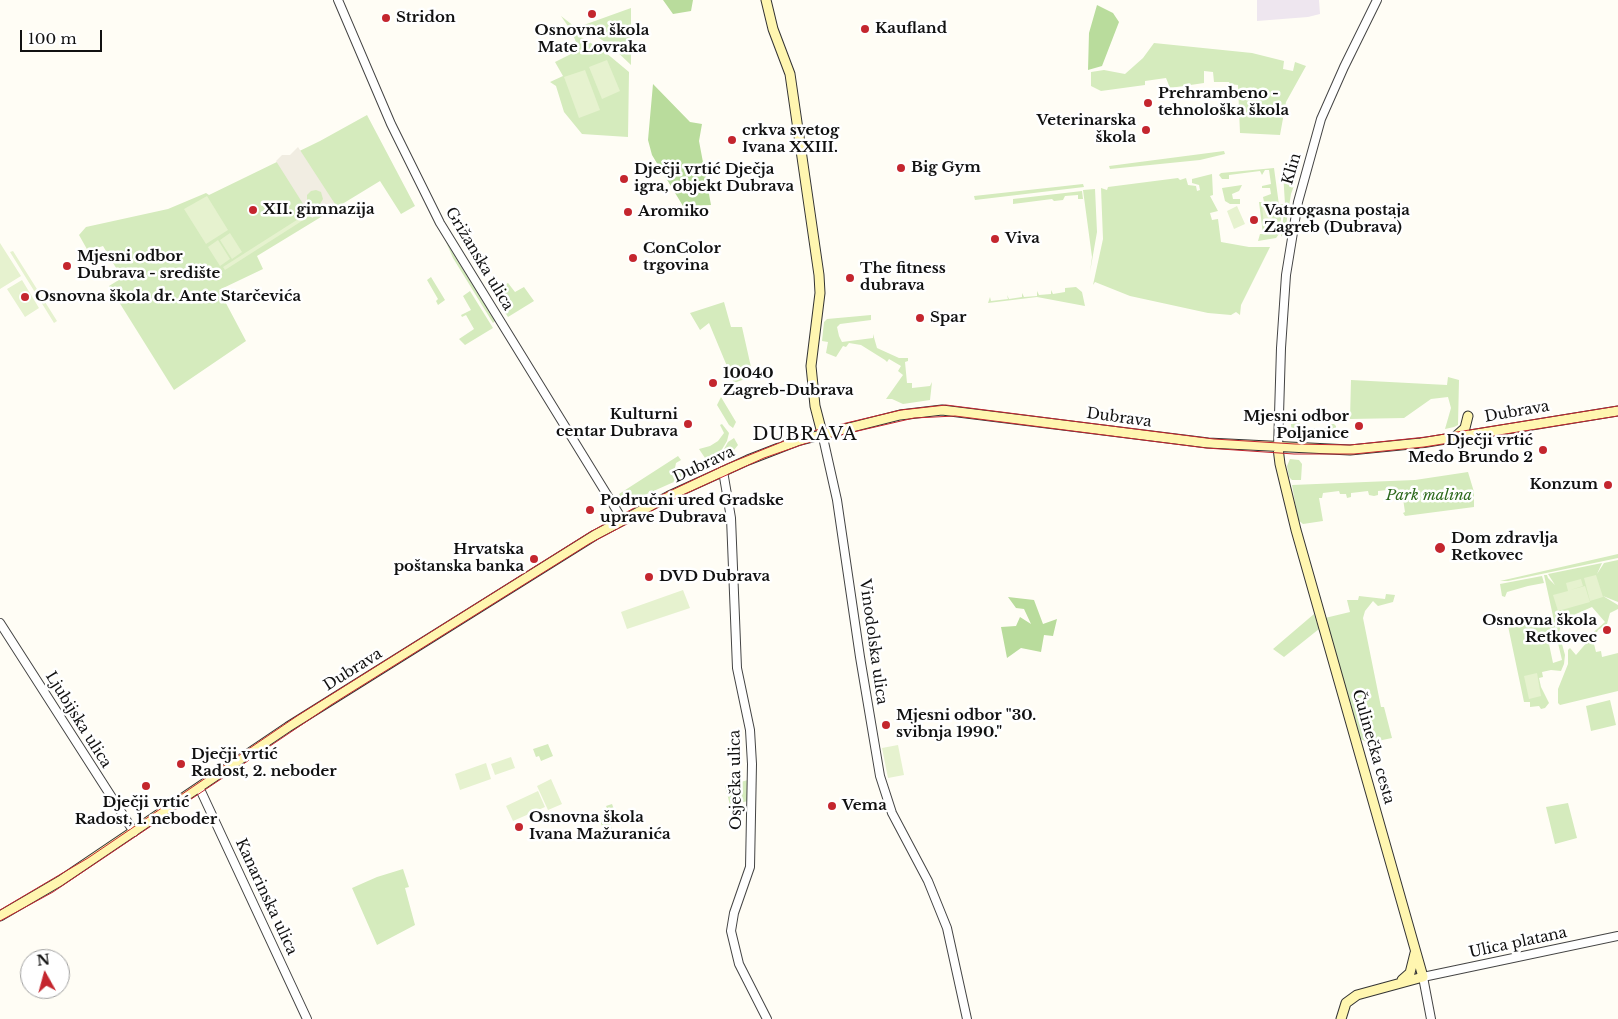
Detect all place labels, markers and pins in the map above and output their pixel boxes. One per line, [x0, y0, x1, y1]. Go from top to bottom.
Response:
marker: Osnovna škola Mate Lovraka [586, 8, 598, 20]
place label: Stridon [396, 9, 456, 27]
marker: Stridon [380, 12, 392, 24]
place label: Kaufland [875, 20, 947, 38]
place label: Osnovna škola Mate Lovraka [535, 22, 649, 57]
marker: Kaufland [859, 23, 871, 35]
place label: Prehrambeno - tehnološka škola [1158, 85, 1289, 120]
marker: Prehrambeno - tehnološka škola [1142, 97, 1154, 109]
place label: Veterinarska škola [1036, 112, 1136, 147]
place label: crkva svetog Ivana XXIII. [742, 122, 839, 157]
marker: Veterinarska škola [1140, 124, 1152, 136]
marker: crkva svetog Ivana XXIII. [726, 134, 738, 146]
place label: Big Gym [911, 159, 981, 177]
place label: Dječji vrtić Dječja igra, objekt Dubrava [634, 161, 794, 196]
marker: Big Gym [895, 162, 907, 174]
marker: Dječji vrtić Dječja igra, objekt Dubrava [618, 173, 630, 185]
place label: XII. gimnazija [263, 201, 375, 219]
place label: Vatrogasna postaja Zagreb (Dubrava) [1264, 202, 1410, 237]
place label: Aromiko [638, 203, 709, 221]
marker: XII. gimnazija [247, 204, 259, 216]
marker: Aromiko [622, 206, 634, 218]
marker: Vatrogasna postaja Zagreb (Dubrava) [1248, 214, 1260, 226]
place label: Viva [1005, 230, 1040, 248]
marker: Viva [989, 233, 1001, 245]
place label: ConColor trgovina [643, 240, 721, 275]
place label: Mjesni odbor Dubrava - središte [77, 248, 220, 283]
marker: ConColor trgovina [627, 252, 639, 264]
marker: Mjesni odbor Dubrava - središte [61, 260, 73, 272]
place label: The fitness dubrava [860, 260, 946, 295]
marker: The fitness dubrava [844, 272, 856, 284]
place label: Osnovna škola dr. Ante Starčevića [35, 288, 301, 306]
marker: Osnovna škola dr. Ante Starčevića [19, 291, 31, 303]
place label: Spar [930, 309, 966, 327]
marker: Spar [914, 312, 926, 324]
place label: 10040 Zagreb-Dubrava [723, 365, 854, 400]
marker: 10040 Zagreb-Dubrava [707, 377, 719, 389]
place label: Kulturni centar Dubrava [556, 406, 678, 441]
place label: Mjesni odbor Poljanice [1243, 408, 1349, 443]
marker: Kulturni centar Dubrava [682, 418, 694, 430]
marker: Mjesni odbor Poljanice [1353, 420, 1365, 432]
place label: Dječji vrtić Medo Brundo 2 [1408, 432, 1533, 467]
marker: Dječji vrtić Medo Brundo 2 [1537, 444, 1549, 456]
place label: Konzum [1530, 476, 1598, 494]
marker: Konzum [1602, 479, 1614, 491]
place label: Područni ured Gradske uprave Dubrava [600, 492, 784, 527]
marker: Područni ured Gradske uprave Dubrava [584, 504, 596, 516]
place label: Dom zdravlja Retkovec [1451, 530, 1558, 565]
place label: Hrvatska poštanska banka [394, 541, 524, 576]
marker: Dom zdravlja Retkovec [1433, 541, 1447, 555]
marker: Hrvatska poštanska banka [528, 553, 540, 565]
place label: DVD Dubrava [659, 568, 770, 586]
marker: DVD Dubrava [643, 571, 655, 583]
place label: Osnovna škola Retkovec [1482, 612, 1597, 647]
marker: Osnovna škola Retkovec [1601, 624, 1613, 636]
place label: Mjesni odbor "30. svibnja 1990." [896, 707, 1036, 742]
marker: Mjesni odbor "30. svibnja 1990." [880, 719, 892, 731]
place label: Dječji vrtić Radost, 2. neboder [191, 746, 337, 781]
marker: Dječji vrtić Radost, 2. neboder [175, 758, 187, 770]
marker: Dječji vrtić Radost, 1. neboder [140, 780, 152, 792]
place label: Dječji vrtić Radost, 1. neboder [75, 794, 217, 829]
place label: Vema [842, 797, 887, 815]
marker: Vema [826, 800, 838, 812]
place label: Osnovna škola Ivana Mažuranića [529, 809, 671, 844]
marker: Osnovna škola Ivana Mažuranića [513, 821, 525, 833]

